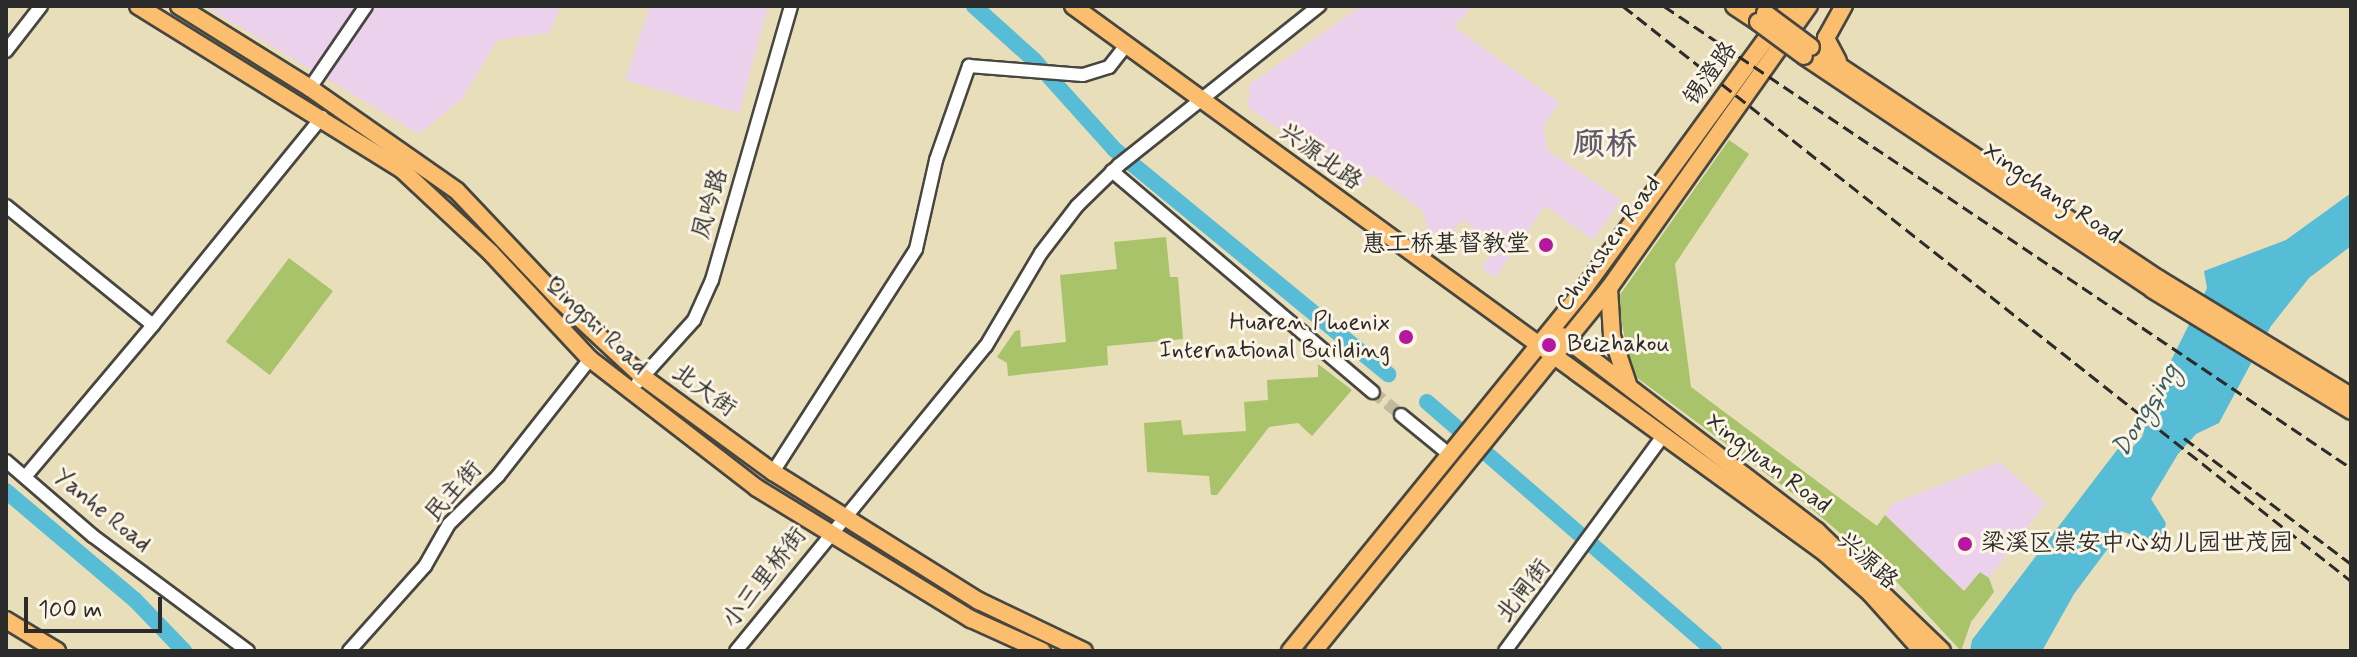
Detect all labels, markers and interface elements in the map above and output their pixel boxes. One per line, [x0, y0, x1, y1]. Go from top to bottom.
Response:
street label: 锡澄路 [1678, 36, 1744, 112]
street label: 兴源北路 [1273, 117, 1367, 197]
district label: 顾桥 [1573, 126, 1637, 164]
street label: Xingchang Road [1978, 137, 2126, 251]
street label: 凤吟路 [687, 165, 735, 243]
street label: Chunshen Road [1551, 172, 1667, 316]
place label: 惠工桥基督教堂 [1362, 231, 1530, 259]
marker: 惠工桥基督教堂 [1537, 236, 1555, 254]
street label: Qingshi Road [539, 272, 653, 380]
place label: Huaren Phoenix International Building [1168, 309, 1390, 365]
marker: Huaren Phoenix International Building [1397, 328, 1415, 346]
place label: Beizhakou [1567, 331, 1670, 359]
marker: Beizhakou [1538, 334, 1560, 356]
street label: 北大街 [666, 358, 742, 424]
water label: Dongqing [2106, 359, 2188, 463]
street label: Xingyuan Road [1700, 408, 1836, 520]
street label: 民主街 [419, 456, 489, 528]
street label: Yanhe Road [47, 463, 157, 559]
street label: 小三里桥街 [717, 522, 813, 634]
street label: 兴源路 [1831, 526, 1903, 596]
place label: 梁溪区崇安中心幼儿园世茂园 [1981, 530, 2293, 558]
marker: 梁溪区崇安中心幼儿园世茂园 [1956, 535, 1974, 553]
street label: 北闸街 [1490, 554, 1558, 628]
scale bar [28, 581, 166, 631]
text: 100 m [38, 595, 102, 626]

